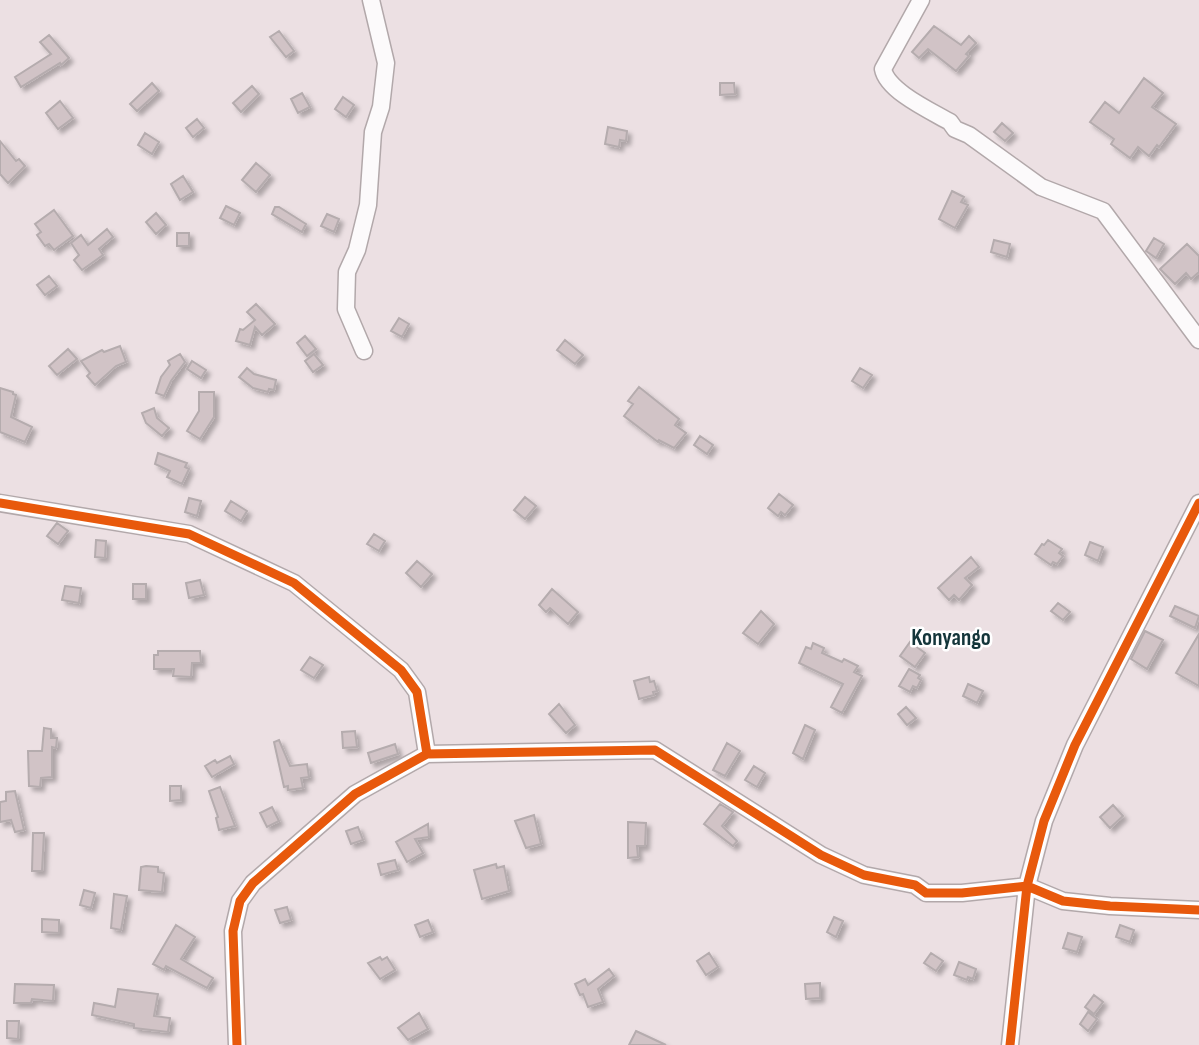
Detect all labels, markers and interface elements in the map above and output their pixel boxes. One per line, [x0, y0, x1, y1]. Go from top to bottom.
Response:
district label: Konyango [911, 624, 991, 652]

